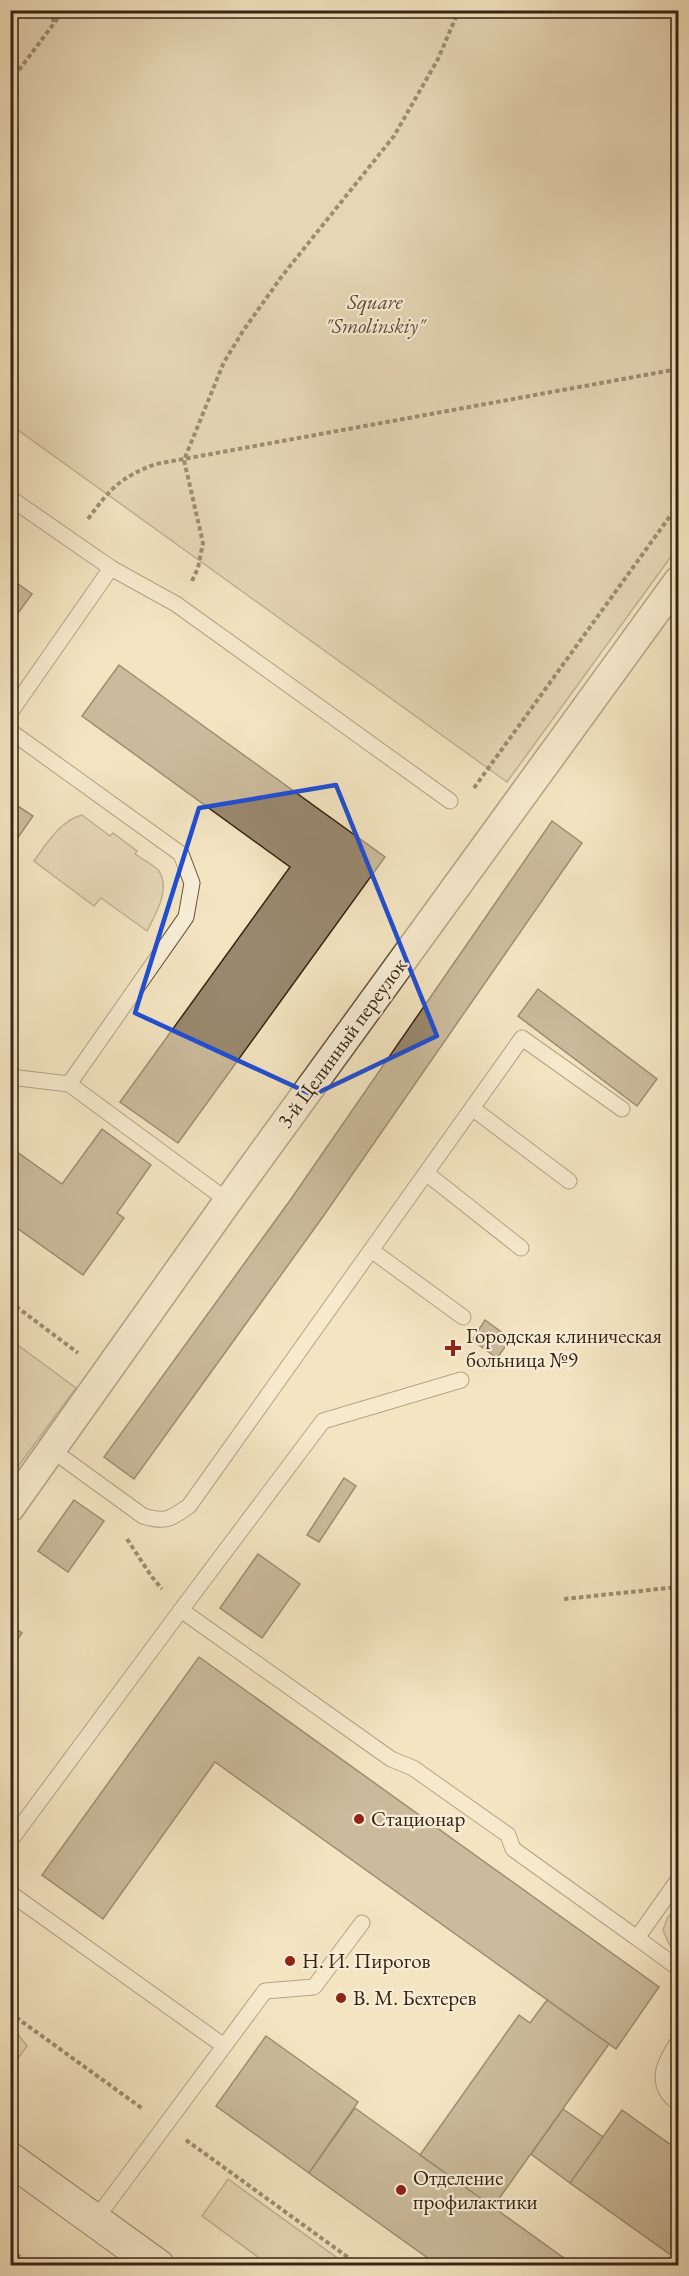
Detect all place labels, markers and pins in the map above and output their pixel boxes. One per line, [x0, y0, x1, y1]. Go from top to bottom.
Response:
place label: Городская клиническая больница №9 [466, 1322, 662, 1373]
marker: Городская клиническая больница №9 [444, 1339, 462, 1357]
place label: Стационар [371, 1805, 465, 1832]
marker: Стационар [352, 1812, 366, 1826]
place label: Н. И. Пирогов [302, 1947, 431, 1974]
marker: Н. И. Пирогов [283, 1954, 297, 1968]
place label: В. М. Бехтерев [353, 1984, 476, 2011]
marker: В. М. Бехтерев [334, 1991, 348, 2005]
place label: Отделение профилактики [413, 2164, 538, 2215]
marker: Отделение профилактики [394, 2183, 408, 2197]

